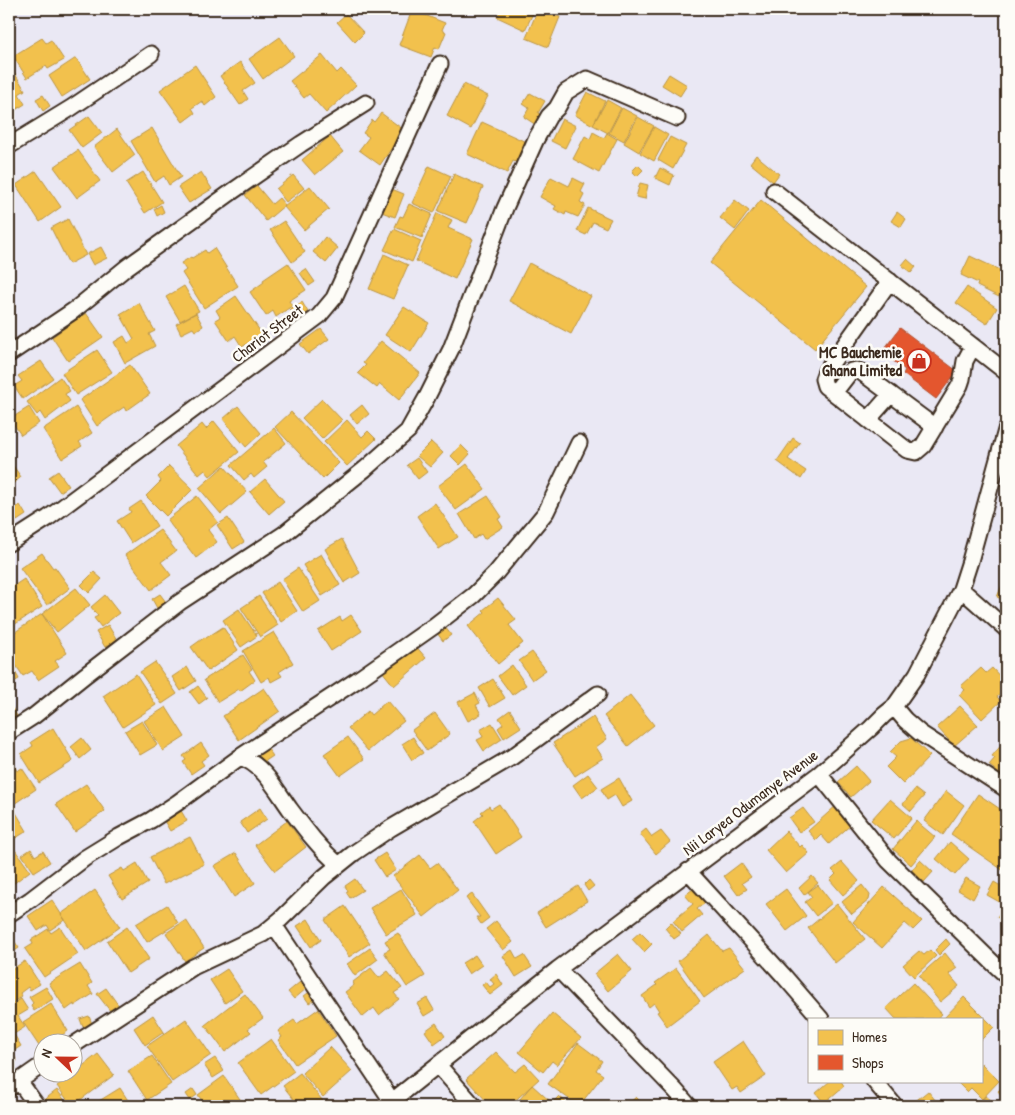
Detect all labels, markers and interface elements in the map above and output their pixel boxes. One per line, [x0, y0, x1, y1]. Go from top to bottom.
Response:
street label: Chariot Street [227, 299, 308, 367]
place label: MC Bauchemie Ghana Limited [819, 341, 903, 381]
shop icon: MC Bauchemie Ghana Limited [906, 348, 932, 374]
street label: Nii Laryea Odumanye Avenue [678, 743, 823, 860]
legend [808, 1018, 982, 1082]
text: Homes [852, 1026, 887, 1047]
north arrow [32, 1032, 82, 1082]
text: N [35, 1045, 56, 1060]
text: Shops [852, 1052, 884, 1073]

